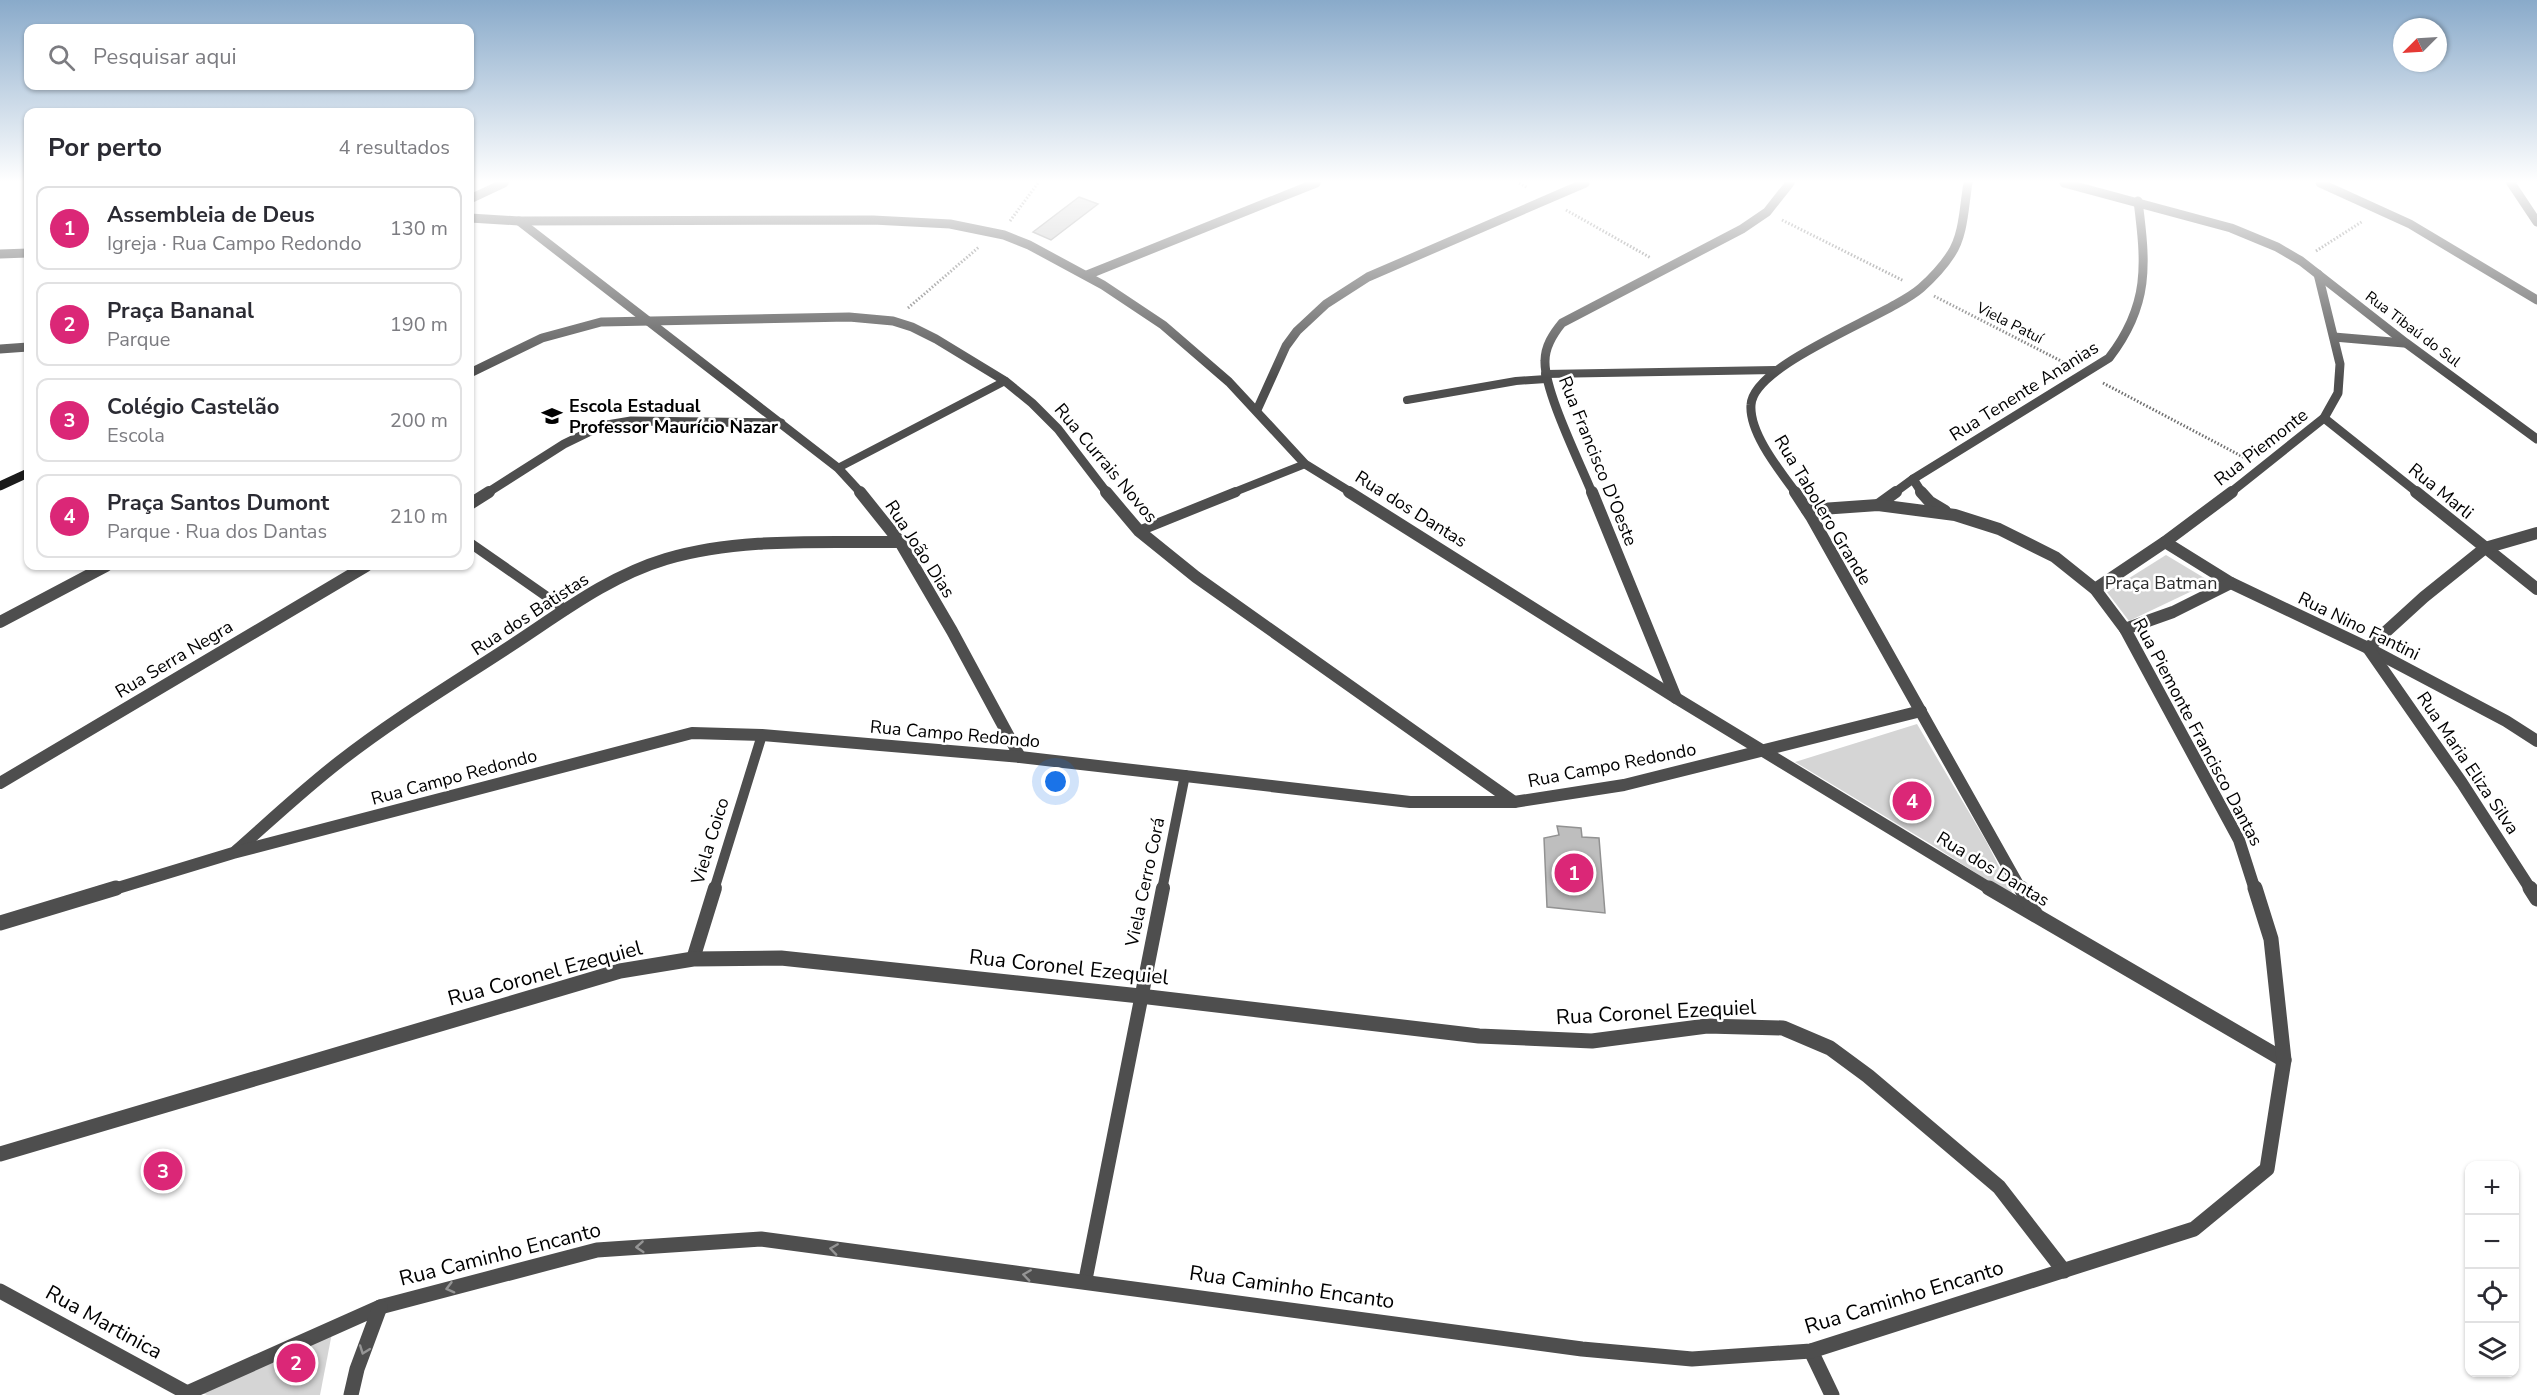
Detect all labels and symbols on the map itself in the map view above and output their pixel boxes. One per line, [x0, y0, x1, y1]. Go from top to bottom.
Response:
north arrow [2393, 18, 2447, 72]
street label: Rua Tibaú do Sul [2361, 286, 2465, 372]
street label: Viela Patuí [1972, 297, 2048, 349]
street label: Rua Tenente Ananias [1945, 335, 2103, 447]
street label: Rua Francisco D'Oeste [1553, 373, 1643, 549]
place label: Escola Estadual Professor Maurício Nazar [569, 394, 778, 439]
street label: Rua Currais Novos [1049, 398, 1163, 528]
street label: Rua Piemonte [2209, 403, 2313, 491]
school or university icon: Escola Estadual Professor Maurício Nazar [540, 404, 564, 428]
street label: Rua Tabolero Grande [1769, 431, 1877, 589]
street label: Rua Marli [2403, 457, 2479, 525]
street label: Rua dos Dantas [1350, 465, 1472, 553]
street label: Rua João Dias [879, 495, 961, 603]
street label: Rua dos Batistas [467, 567, 593, 661]
park label: Praça Batman [2105, 571, 2217, 595]
street label: Rua Nino Fantini [2294, 586, 2424, 666]
street label: Rua Serra Negra [111, 614, 237, 704]
street label: Rua Piemonte Francisco Dantas [2128, 614, 2268, 850]
street label: Rua Maria Eliza Silva [2411, 687, 2525, 839]
street label: Rua Campo Redondo [869, 715, 1041, 753]
street label: Rua Campo Redondo [1526, 737, 1698, 793]
street label: Rua Campo Redondo [368, 743, 540, 811]
your location [1041, 767, 1070, 796]
pin: 4 [1892, 778, 1932, 824]
street label: Viela Coico [685, 795, 735, 888]
street label: Viela Cerro Corá [1119, 815, 1170, 950]
street label: Rua dos Dantas [1932, 826, 2054, 912]
pin: 1 [1554, 850, 1594, 896]
street label: Rua Coronel Ezequiel [445, 933, 646, 1012]
street label: Rua Coronel Ezequiel [968, 943, 1171, 991]
street label: Rua Coronel Ezequiel [1555, 993, 1758, 1031]
pin: 3 [144, 1148, 182, 1194]
street label: Rua Caminho Encanto [396, 1215, 604, 1293]
one-way arrow [635, 1240, 644, 1253]
one-way arrow [829, 1243, 838, 1255]
street label: Rua Caminho Encanto [1801, 1253, 2007, 1341]
street label: Rua Caminho Encanto [1188, 1259, 1396, 1315]
one-way arrow [1022, 1269, 1031, 1281]
street label: Rua Martinica [41, 1278, 167, 1366]
one-way arrow [445, 1281, 455, 1294]
pin: 2 [276, 1340, 316, 1386]
one-way arrow [359, 1344, 371, 1355]

